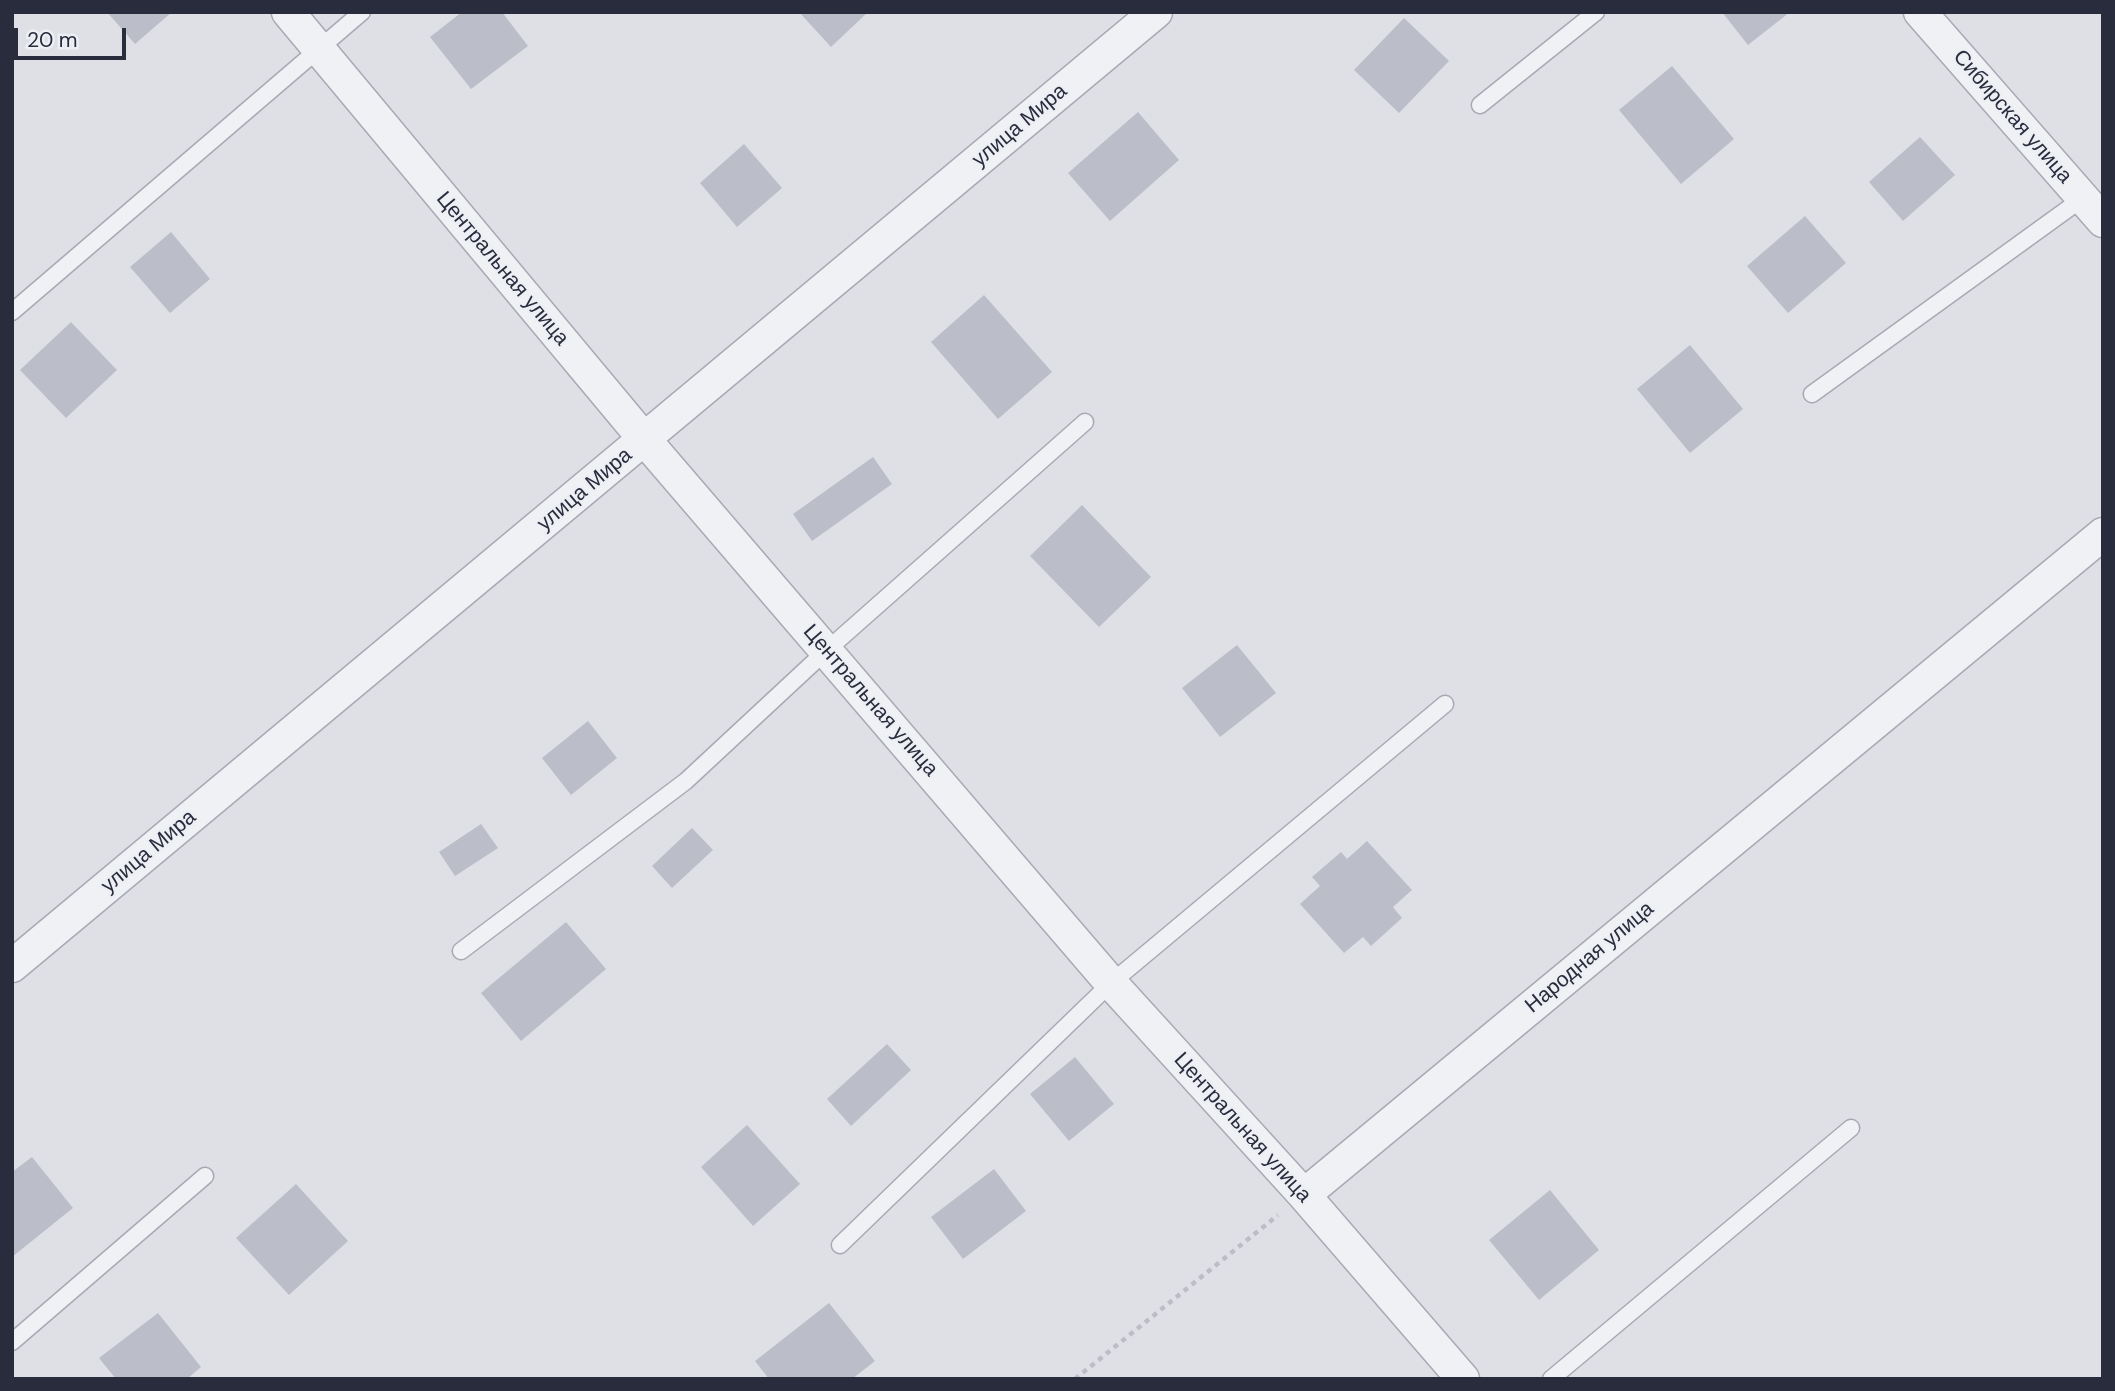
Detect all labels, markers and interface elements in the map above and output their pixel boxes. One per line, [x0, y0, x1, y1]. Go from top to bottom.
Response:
scale bar [18, 14, 130, 58]
text: 20 m [27, 26, 78, 54]
street label: Сибирская улица [1947, 45, 2077, 189]
street label: улица Мира [968, 79, 1072, 173]
street label: Центральная улица [430, 187, 574, 351]
street label: улица Мира [533, 443, 637, 537]
street label: Центральная улица [797, 620, 943, 782]
street label: улица Мира [97, 805, 201, 899]
street label: Народная улица [1521, 897, 1659, 1019]
street label: Центральная улица [1168, 1048, 1316, 1208]

